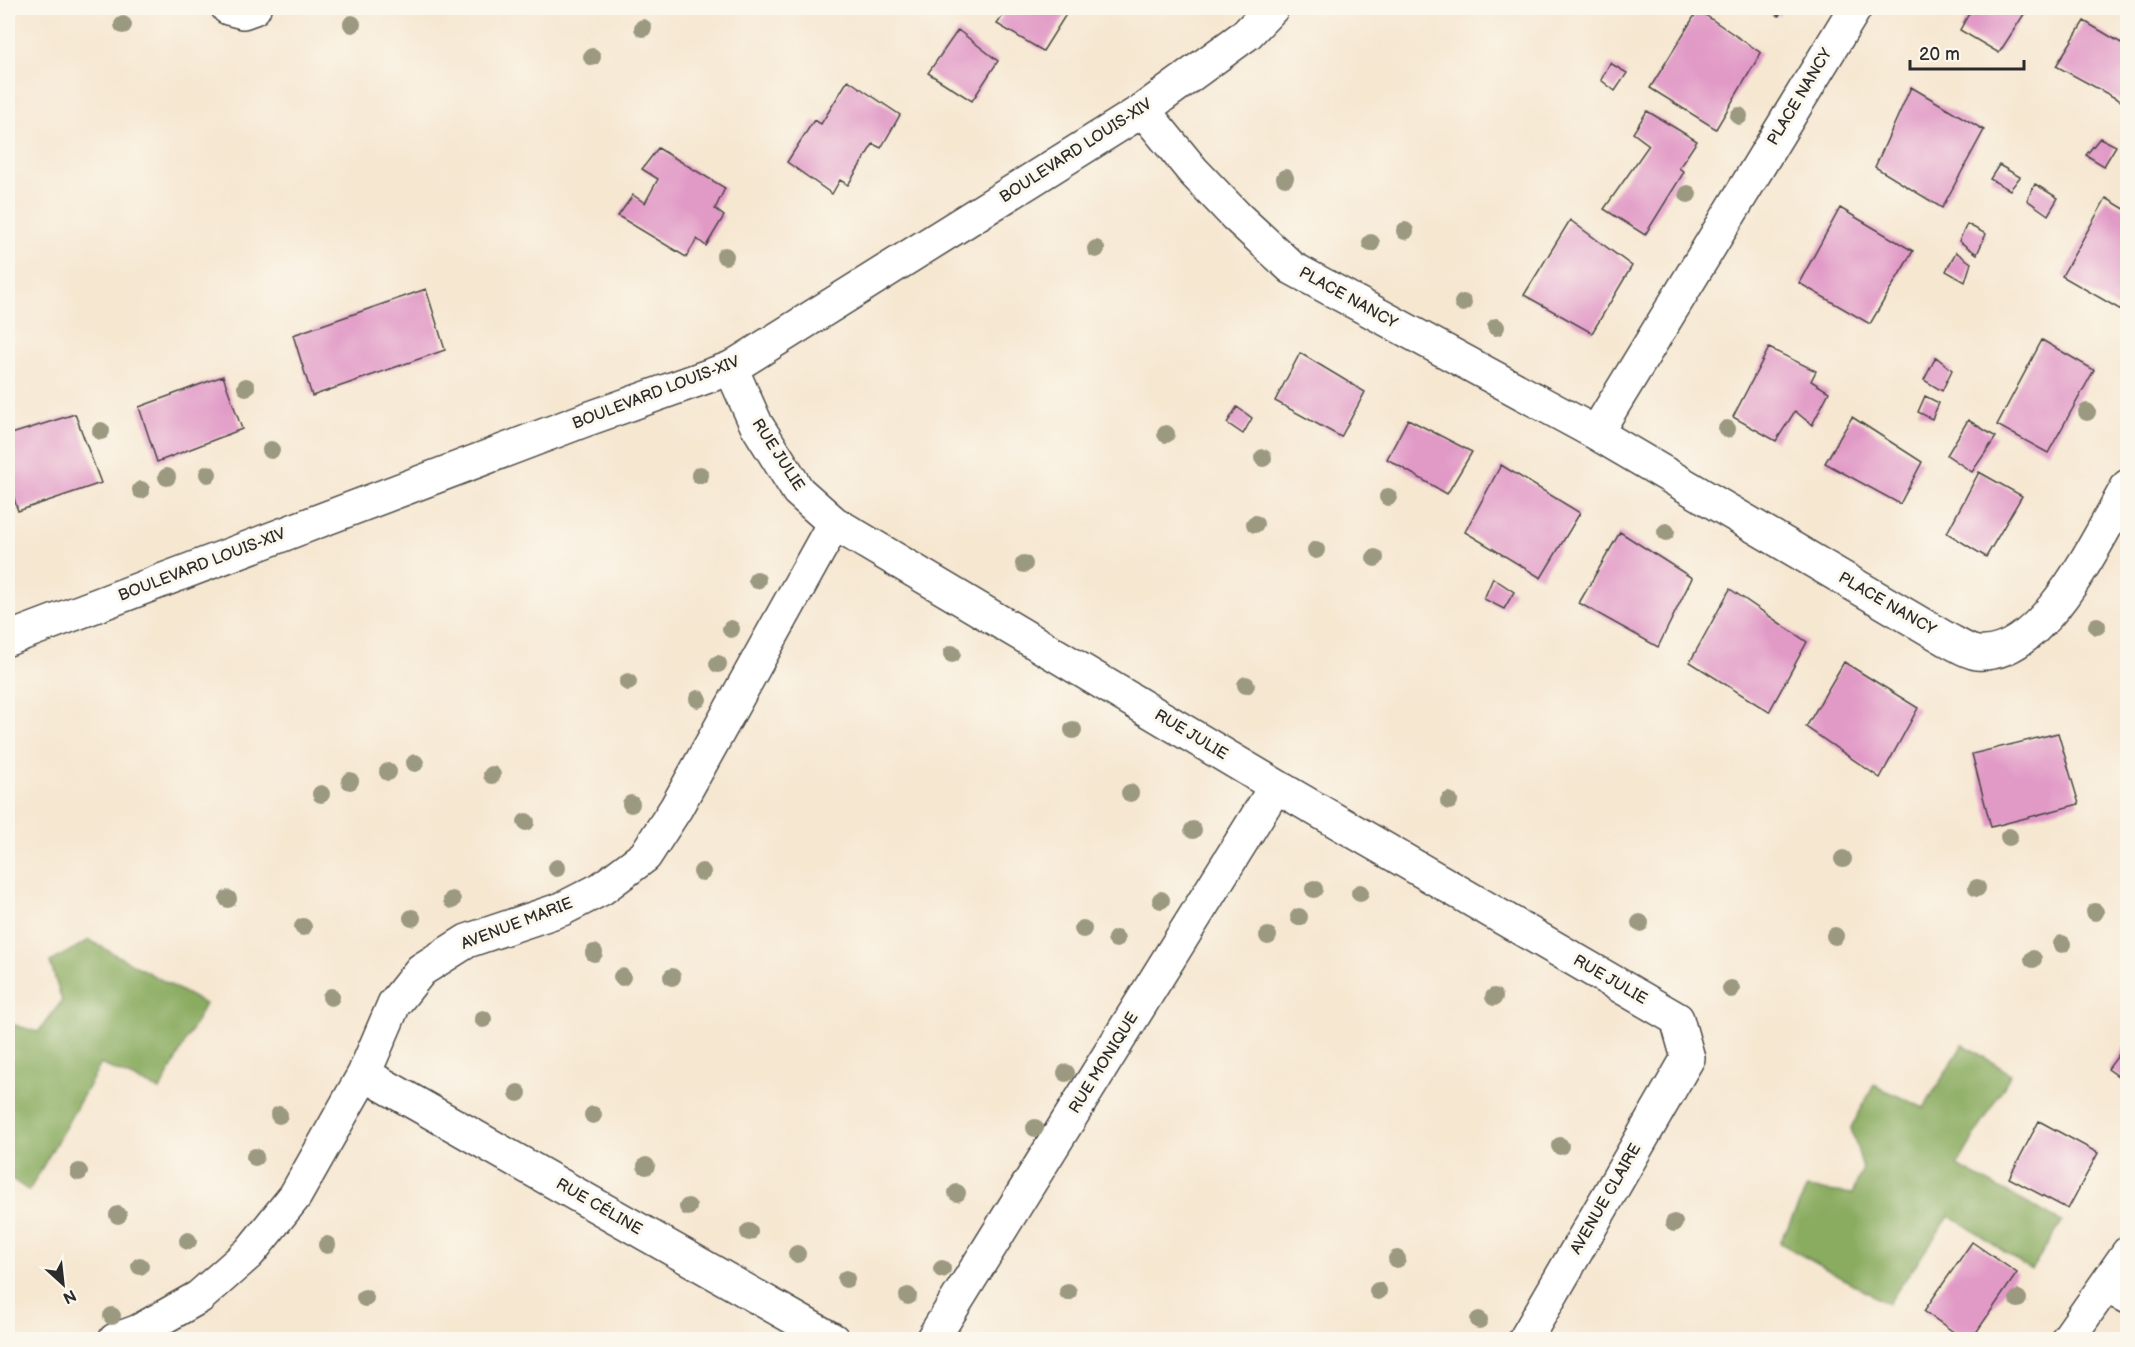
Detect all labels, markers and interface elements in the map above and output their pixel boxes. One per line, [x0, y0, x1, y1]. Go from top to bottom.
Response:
scale bar [1910, 33, 2024, 71]
text: 20 m [1919, 44, 1960, 65]
street label: PLACE NANCY [1764, 45, 1837, 149]
street label: BOULEVARD LOUIS-XIV [996, 95, 1156, 207]
street label: PLACE NANCY [1296, 263, 1401, 333]
street label: BOULEVARD LOUIS-XIV [570, 352, 742, 434]
street label: RUE JULIE [748, 415, 808, 495]
street label: BOULEVARD LOUIS-XIV [116, 524, 288, 606]
street label: PLACE NANCY [1835, 568, 1940, 640]
street label: RUE JULIE [1151, 706, 1231, 764]
street label: AVENUE MARIE [459, 894, 575, 954]
street label: RUE JULIE [1570, 951, 1650, 1009]
street label: RUE MONIQUE [1065, 1009, 1143, 1117]
street label: AVENUE CLAIRE [1567, 1140, 1645, 1258]
street label: RUE CÉLINE [553, 1173, 646, 1239]
north arrow [33, 1254, 93, 1314]
text: N [59, 1285, 79, 1307]

